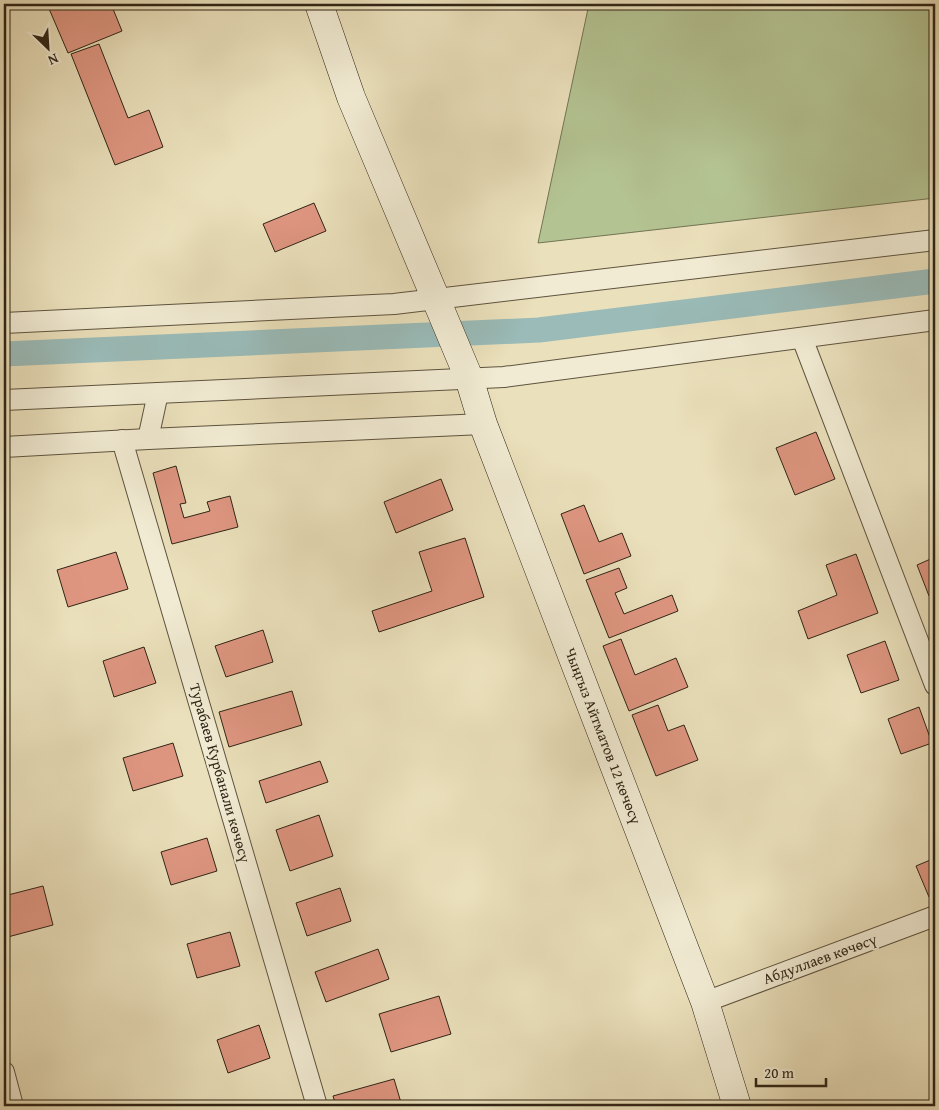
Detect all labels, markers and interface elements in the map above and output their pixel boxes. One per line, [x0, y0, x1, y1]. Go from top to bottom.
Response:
north arrow [22, 22, 72, 72]
text: N [44, 49, 62, 71]
street label: Чыңгыз Айтматов 12 көчөсү [560, 645, 647, 827]
street label: Турабаев Курбанали көчөсү [185, 681, 256, 865]
street label: Абдуллаев көчөсү [760, 928, 880, 989]
scale bar [756, 1055, 826, 1087]
text: 20 m [764, 1062, 795, 1083]

